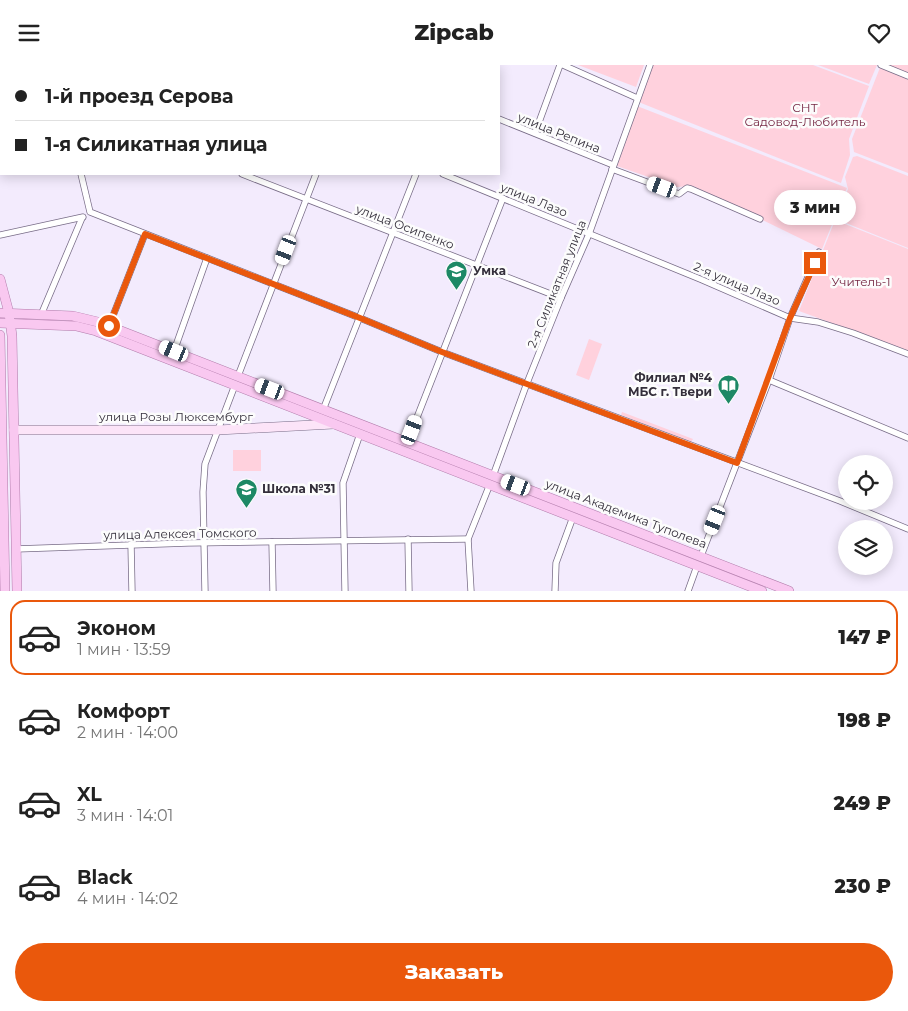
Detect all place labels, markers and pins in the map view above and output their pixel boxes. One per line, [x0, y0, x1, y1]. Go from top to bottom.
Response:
school or university icon: Умка [445, 259, 469, 290]
place label: Умка [473, 263, 506, 278]
place label: Филиал №4 МБС г. Твери [628, 370, 713, 399]
library icon: Филиал №4 МБС г. Твери [716, 373, 740, 404]
school or university icon: Школа №31 [234, 477, 258, 508]
place label: Школа №31 [262, 481, 335, 496]

